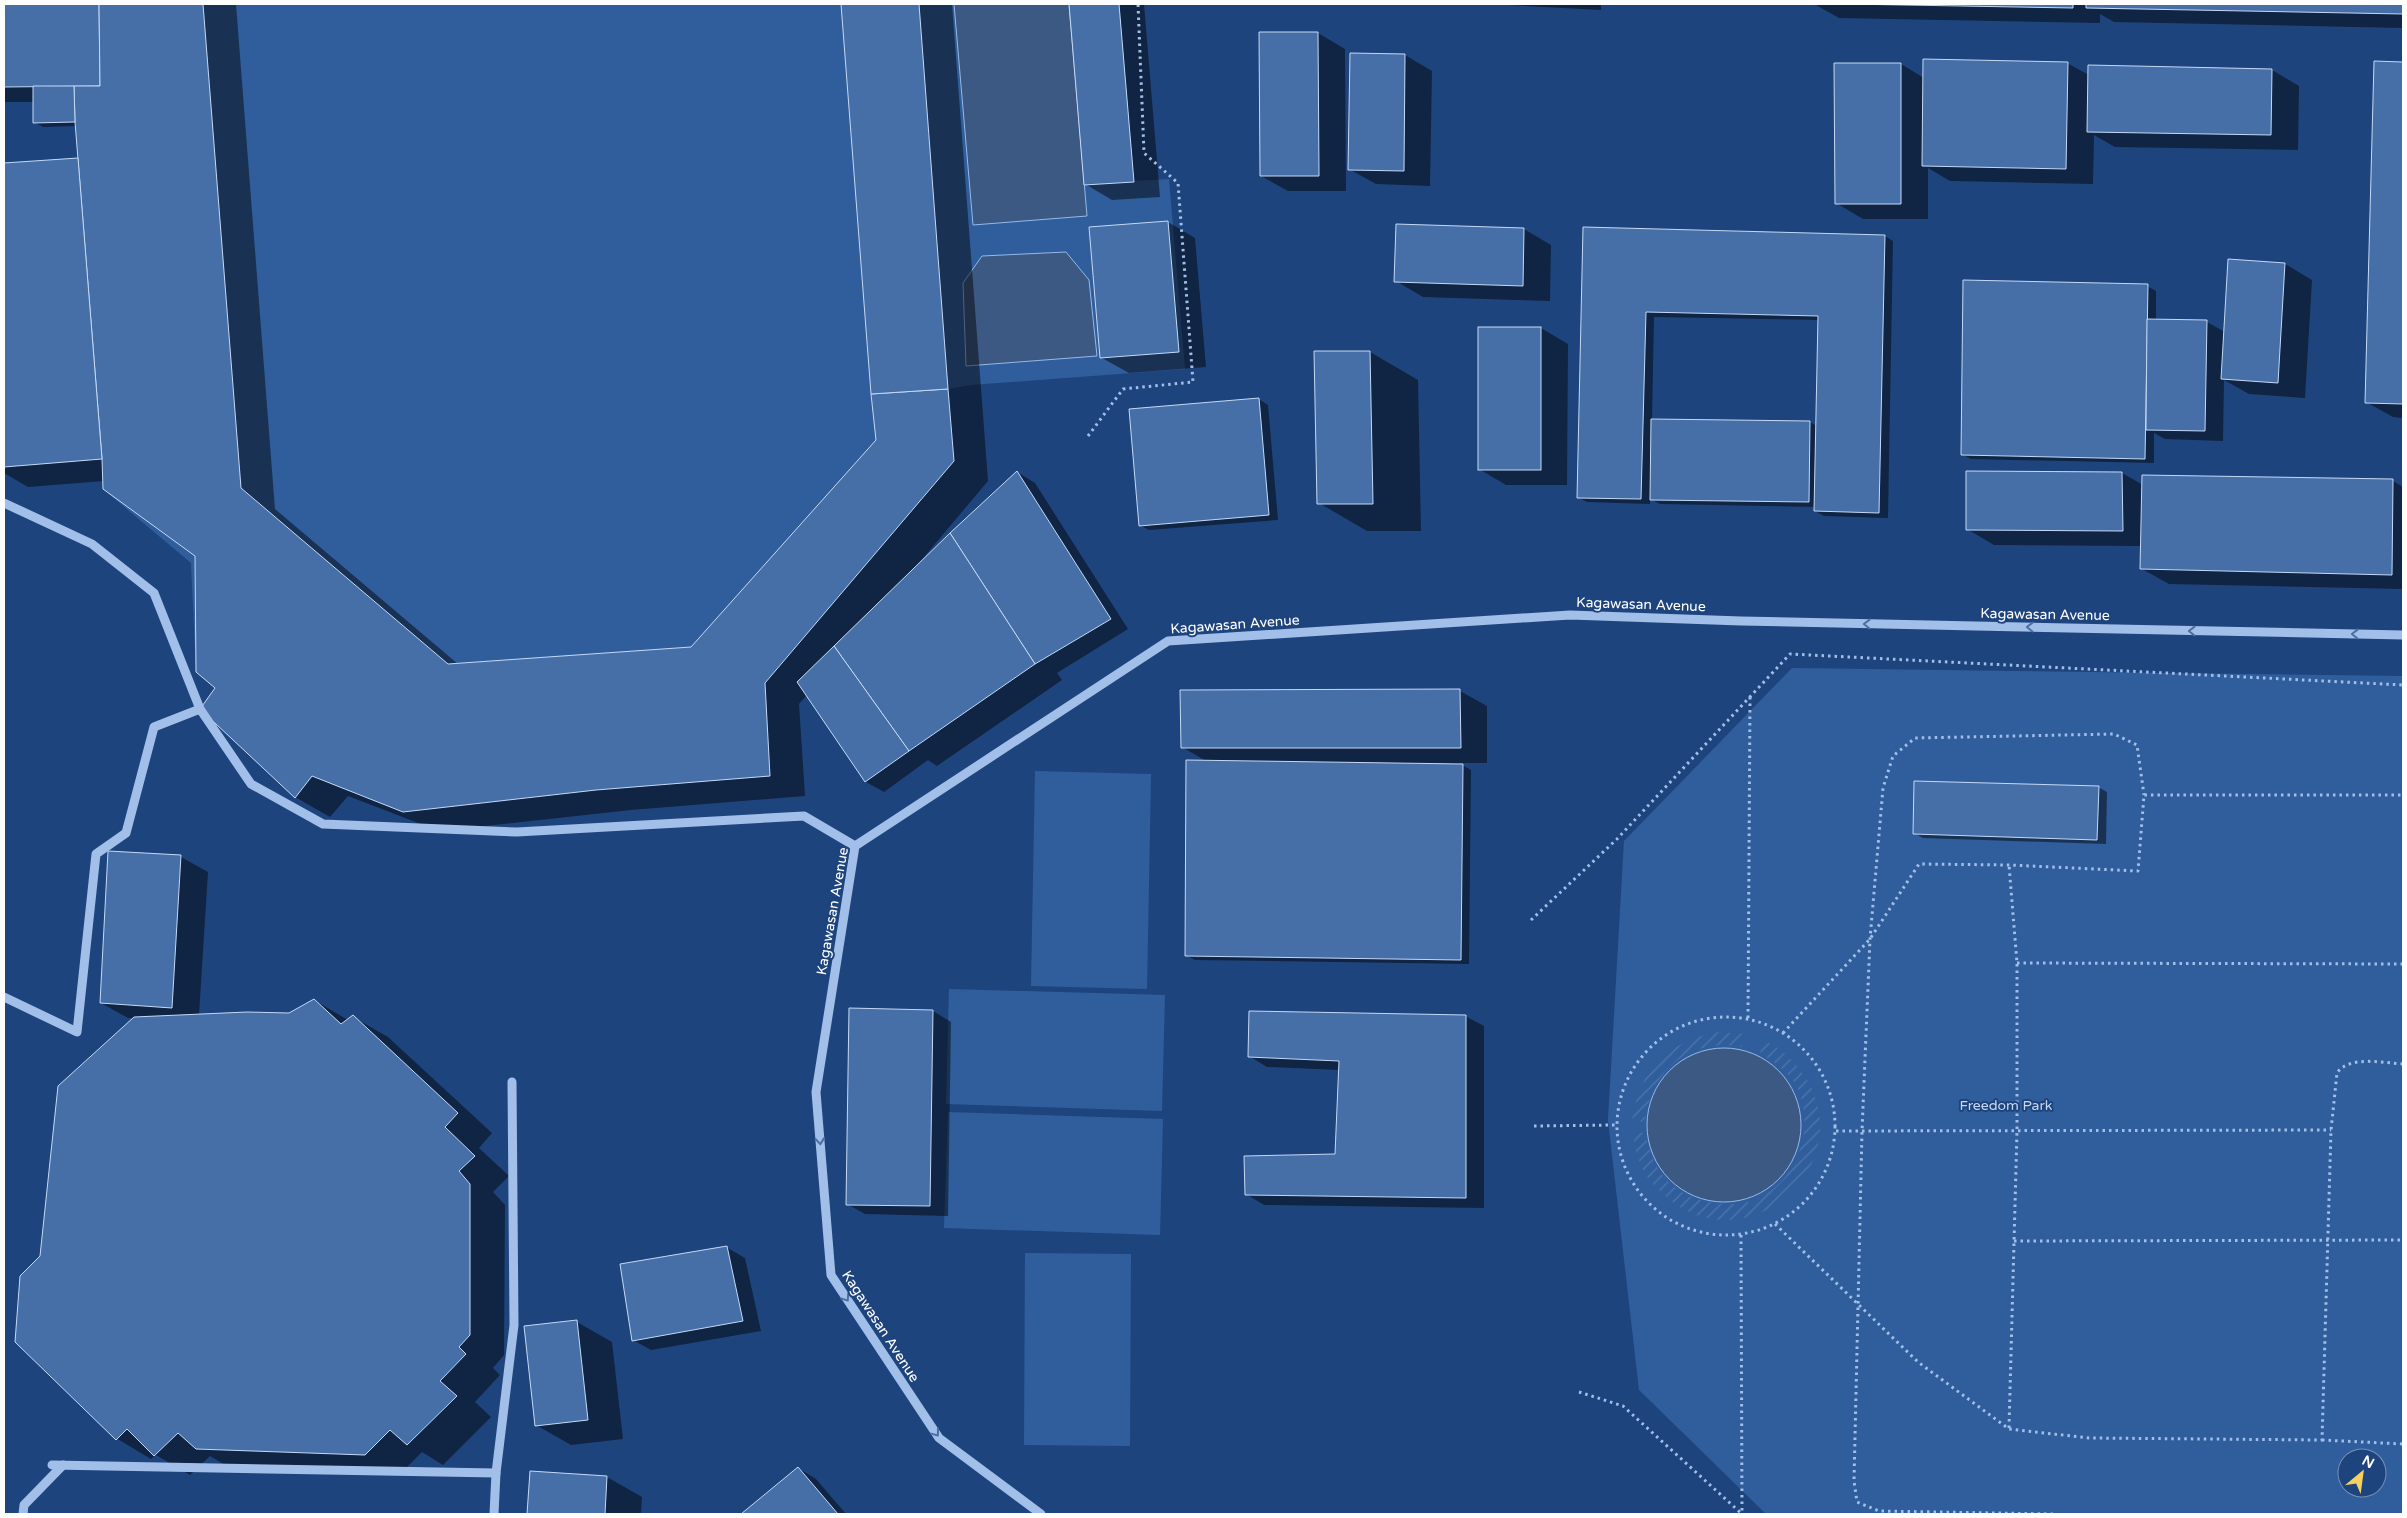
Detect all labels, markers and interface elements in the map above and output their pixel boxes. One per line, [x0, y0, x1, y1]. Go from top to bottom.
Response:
street label: Kagawasan Avenue [1576, 594, 1706, 615]
street label: Kagawasan Avenue [1980, 605, 2110, 624]
street label: Kagawasan Avenue [1170, 611, 1300, 637]
one-way arrow [1863, 619, 1870, 629]
one-way arrow [2025, 622, 2033, 632]
one-way arrow [2188, 625, 2196, 636]
one-way arrow [2350, 629, 2358, 639]
street label: Kagawasan Avenue [813, 846, 852, 976]
park label: Freedom Park [1960, 1097, 2053, 1114]
one-way arrow [814, 1137, 825, 1145]
street label: Kagawasan Avenue [838, 1267, 923, 1385]
one-way arrow [840, 1292, 849, 1302]
one-way arrow [930, 1427, 939, 1437]
north arrow [2337, 1448, 2387, 1498]
text: N [2359, 1452, 2377, 1472]

